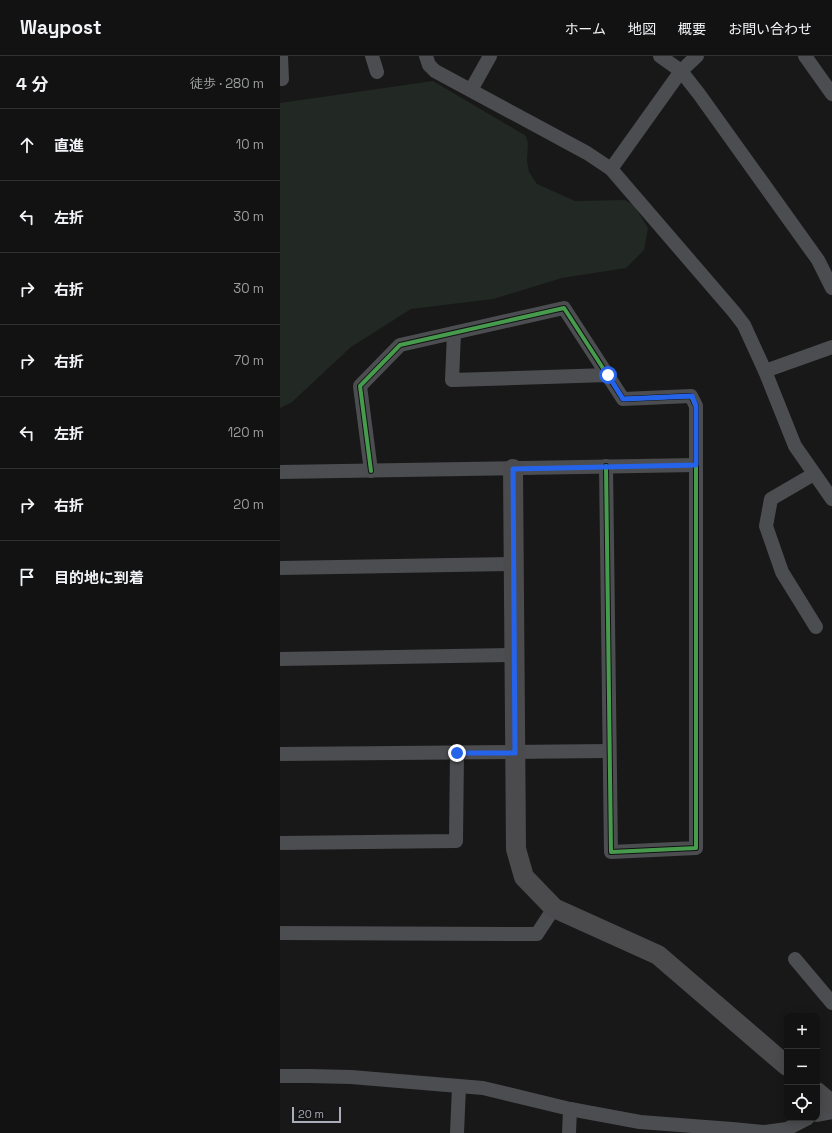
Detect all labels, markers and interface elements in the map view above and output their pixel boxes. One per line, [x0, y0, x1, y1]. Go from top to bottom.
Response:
text: Waypost [20, 15, 102, 40]
text: ホーム [564, 20, 606, 38]
text: 地図 [628, 20, 656, 38]
text: 概要 [678, 20, 706, 38]
text: お問い合わせ [728, 20, 812, 38]
text: 4 分 [16, 73, 48, 95]
text: 徒歩 · 280 m [190, 75, 264, 92]
icon: ahead [16, 134, 38, 156]
text: 直進 [54, 136, 84, 155]
text: 10 m [236, 136, 264, 153]
icon: left [16, 206, 38, 228]
text: 左折 [54, 208, 84, 227]
text: 30 m [233, 208, 264, 225]
icon: right [16, 278, 38, 300]
text: 右折 [54, 280, 84, 299]
text: 30 m [233, 280, 264, 297]
icon: right [16, 350, 38, 372]
text: 右折 [54, 352, 84, 371]
text: 70 m [234, 352, 264, 369]
route start [599, 366, 617, 384]
icon: left [16, 422, 38, 444]
text: 左折 [54, 424, 84, 443]
text: 120 m [228, 424, 264, 441]
icon: right [16, 494, 38, 516]
text: 右折 [54, 496, 84, 515]
text: 20 m [233, 496, 264, 513]
icon: arrive [16, 566, 38, 588]
text: 目的地に到着 [54, 568, 144, 587]
route end [448, 744, 466, 762]
map controls [784, 1013, 820, 1121]
button: + [784, 1013, 820, 1049]
button: − [784, 1049, 820, 1085]
button: locate [784, 1085, 820, 1121]
scale bar [292, 1105, 341, 1124]
text: 20 m [298, 1107, 324, 1121]

